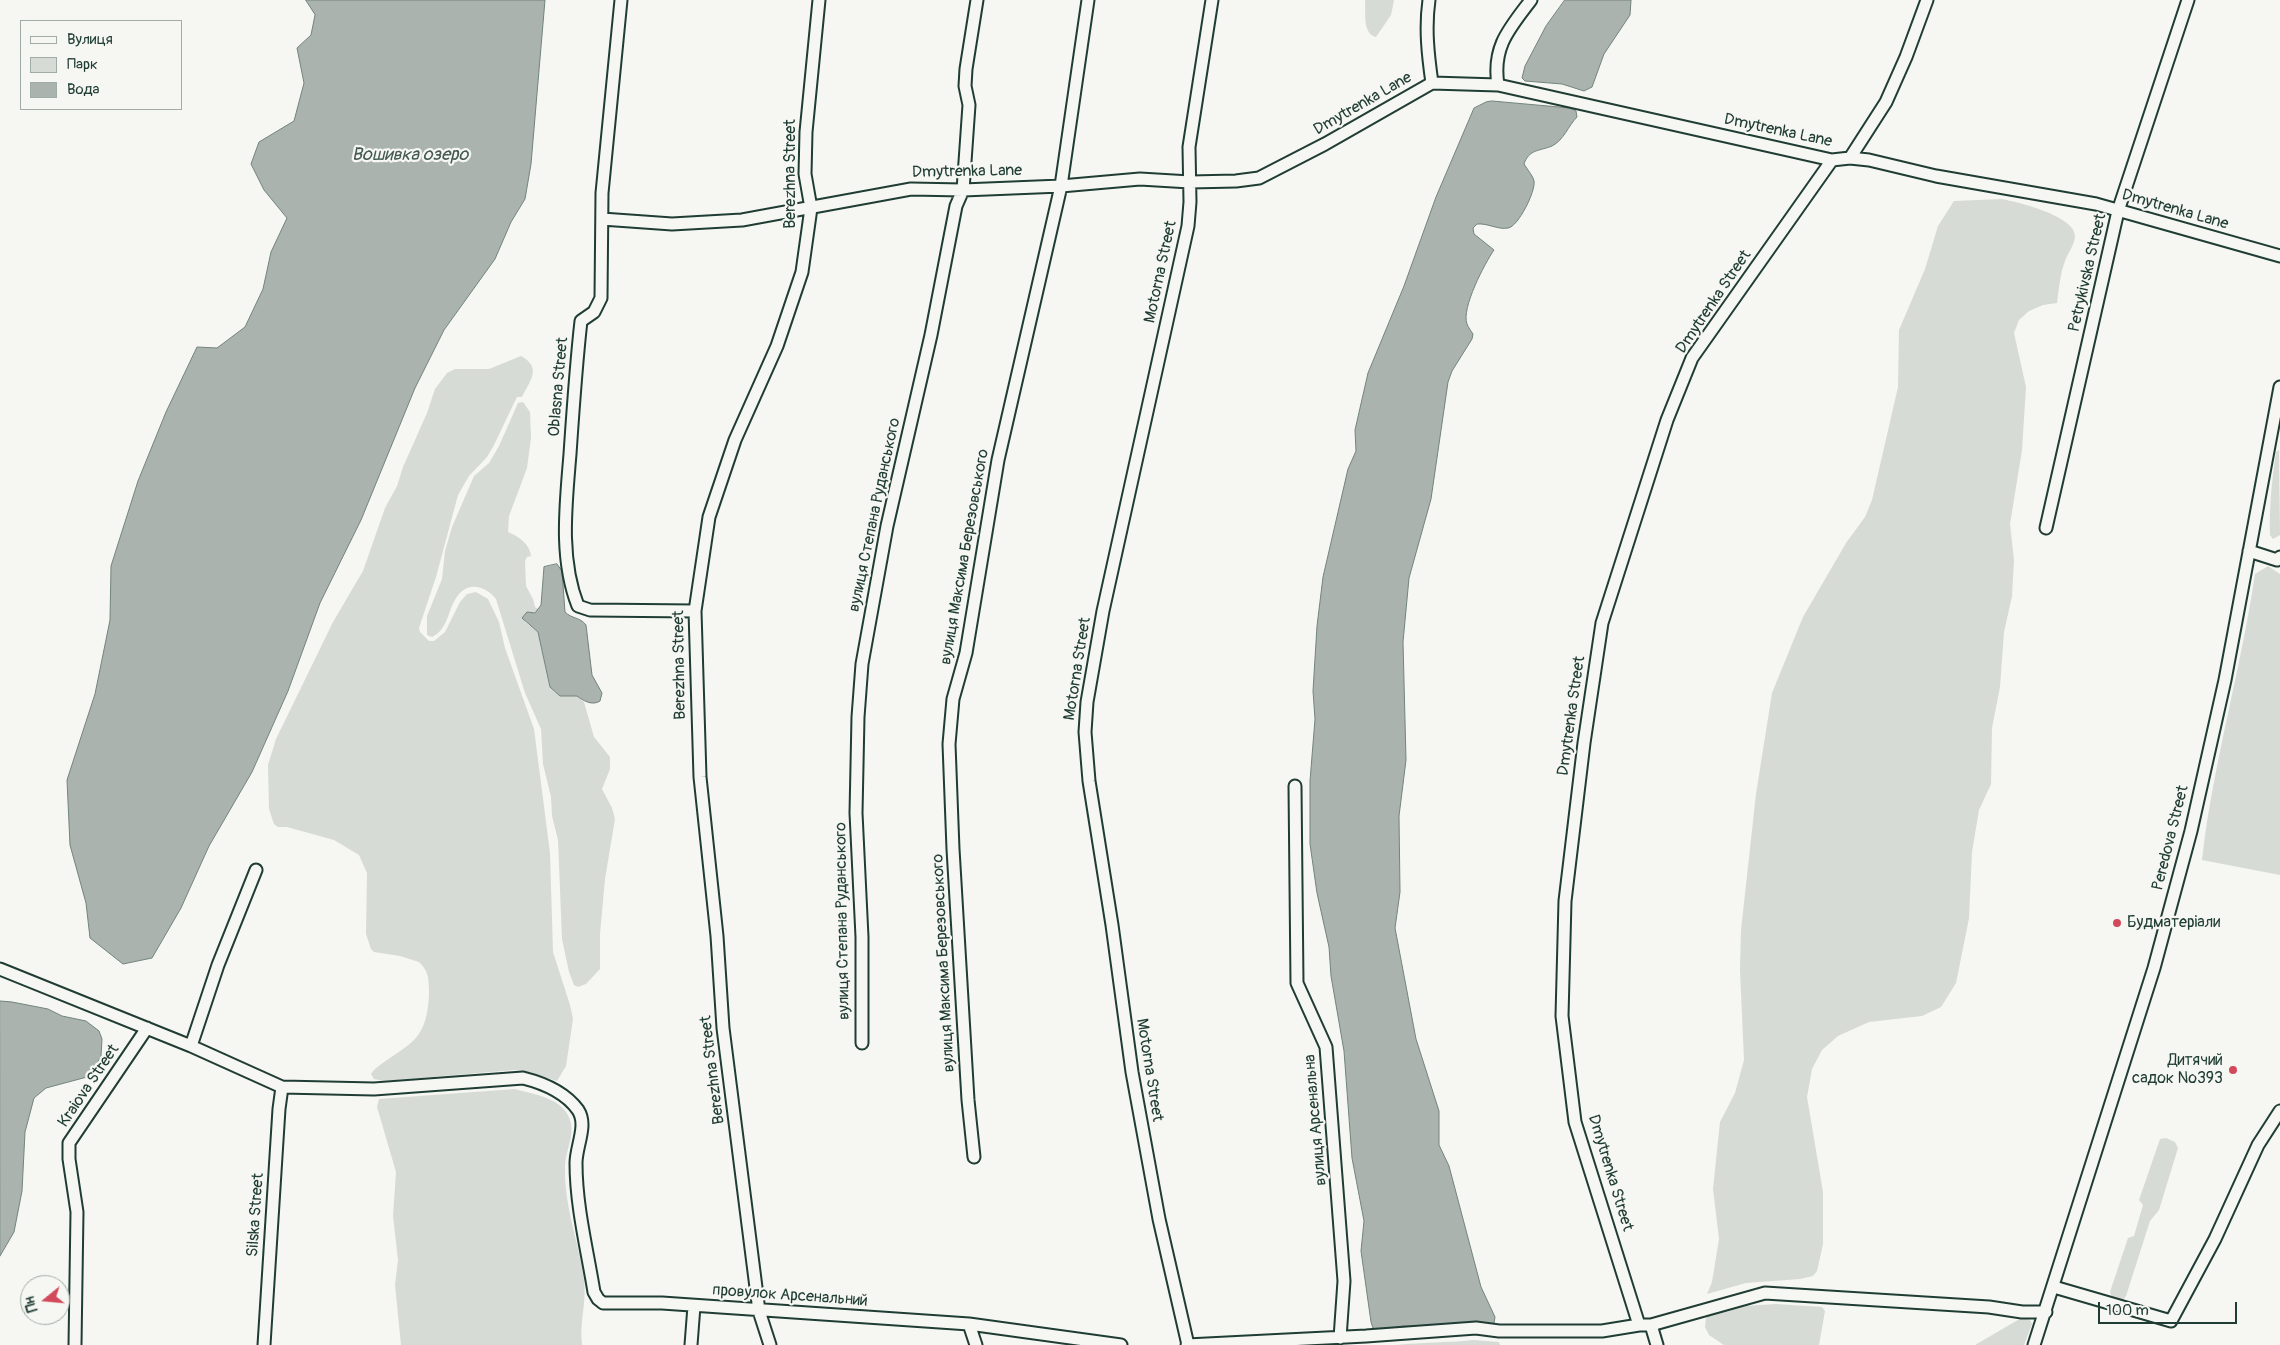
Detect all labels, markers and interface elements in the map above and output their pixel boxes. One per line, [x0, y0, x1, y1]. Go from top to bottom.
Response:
legend [20, 20, 182, 110]
text: Вулиця [67, 30, 113, 49]
text: Парк [67, 55, 98, 74]
street label: Dmytrenka Lane [1311, 68, 1415, 140]
text: Вода [67, 80, 100, 99]
street label: Dmytrenka Lane [1722, 110, 1834, 152]
street label: Berezhna Street [781, 119, 801, 229]
water label: Вошивка озеро [352, 144, 468, 166]
street label: Dmytrenka Lane [912, 161, 1022, 183]
street label: Dmytrenka Lane [2119, 186, 2231, 234]
street label: Petrykivska Street [2065, 212, 2111, 334]
street label: Motorna Street [1141, 219, 1181, 325]
street label: Dmytrenka Street [1672, 247, 1756, 357]
street label: Oblasna Street [545, 336, 573, 438]
street label: вулиця Степана Руданського [845, 416, 905, 614]
street label: вулиця Максима Березовського [937, 448, 993, 666]
street label: Berezhna Street [669, 610, 691, 720]
street label: Motorna Street [1060, 616, 1096, 722]
street label: Dmytrenka Street [1554, 655, 1590, 777]
street label: Peredova Street [2149, 783, 2193, 893]
street label: вулиця Степана Руданського [832, 822, 854, 1020]
street label: вулиця Максима Березовського [929, 853, 959, 1073]
place label: Будматеріали [2127, 913, 2220, 933]
marker: Будматеріали [2111, 917, 2123, 929]
street label: Berezhna Street [697, 1015, 729, 1125]
street label: Motorna Street [1131, 1017, 1167, 1123]
street label: Kraiova Street [54, 1041, 124, 1131]
place label: Дитячий садок №393 [2132, 1051, 2223, 1089]
street label: вулиця Арсенальна [1301, 1053, 1331, 1187]
marker: Дитячий садок №393 [2227, 1064, 2239, 1076]
street label: Dmytrenka Street [1583, 1113, 1637, 1233]
street label: Silska Street [243, 1172, 269, 1258]
north arrow [20, 1275, 70, 1325]
street label: провулок Арсенальний [712, 1281, 868, 1311]
scale bar [2100, 1292, 2239, 1324]
text: Пн [21, 1294, 42, 1314]
text: 100 m [2106, 1301, 2149, 1320]

